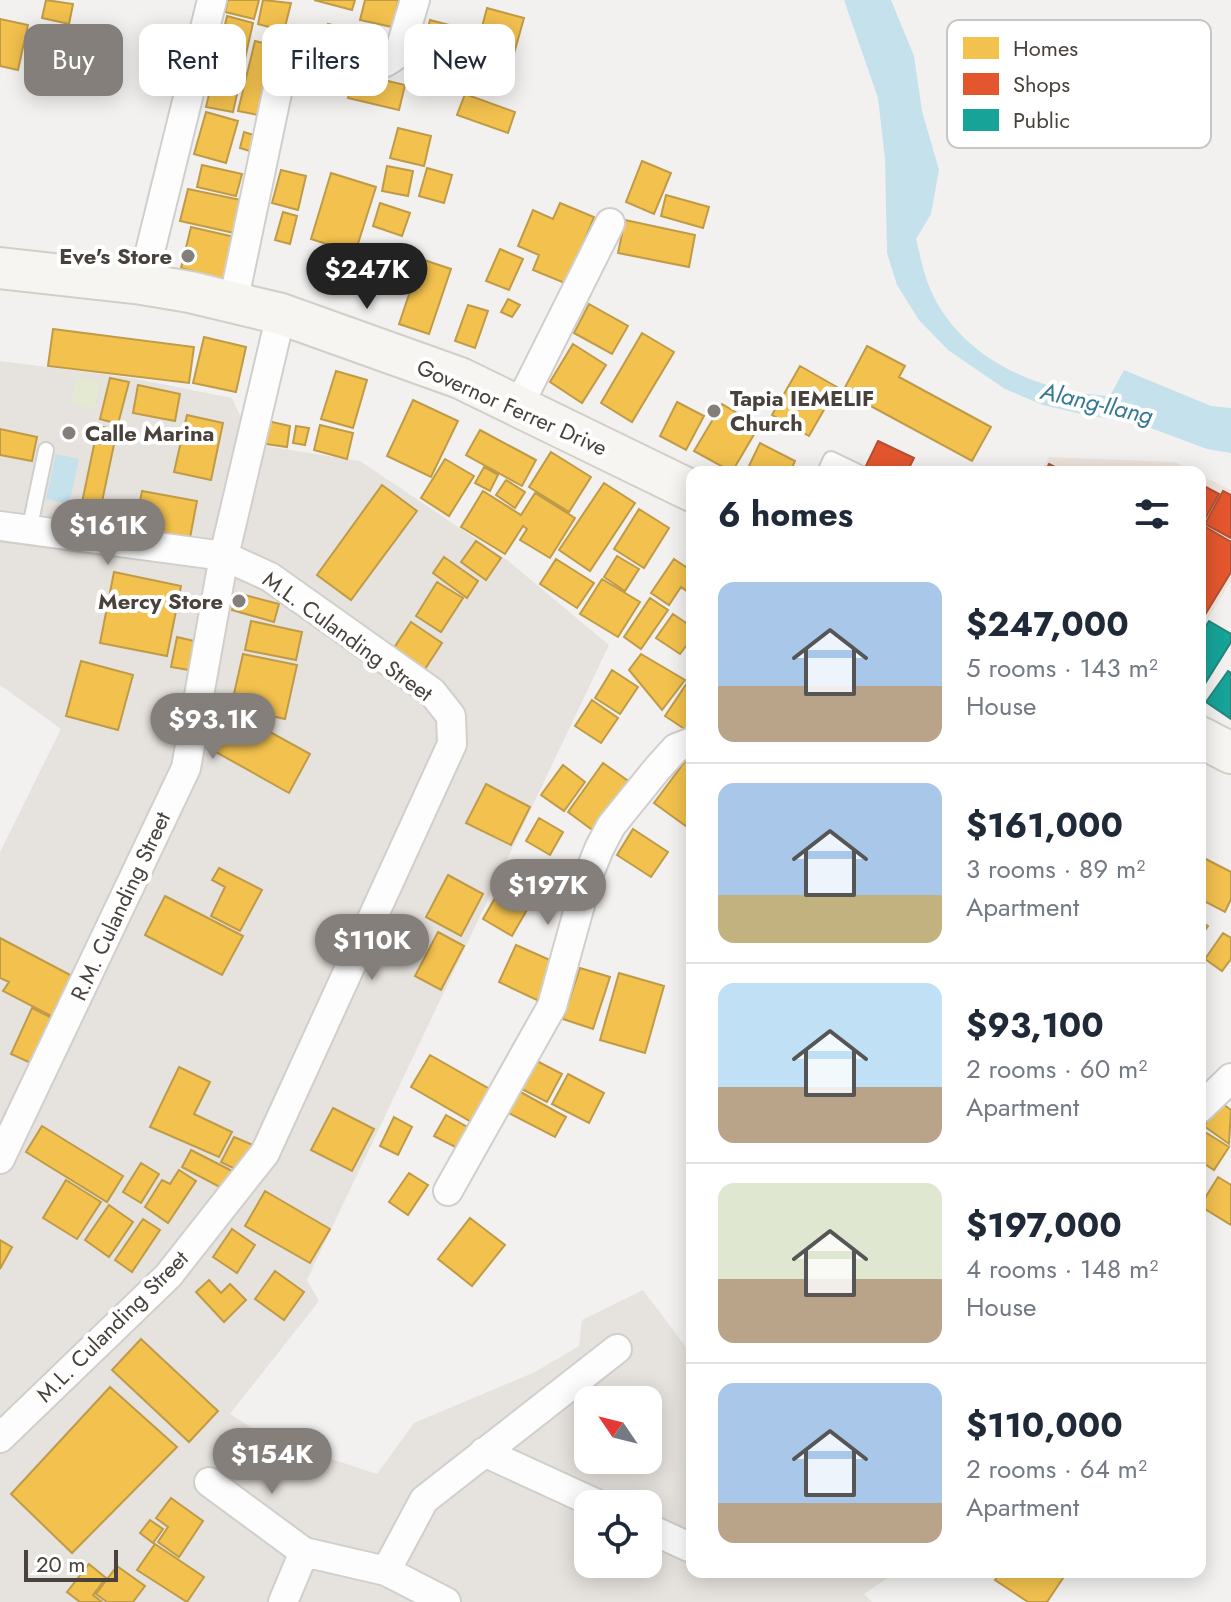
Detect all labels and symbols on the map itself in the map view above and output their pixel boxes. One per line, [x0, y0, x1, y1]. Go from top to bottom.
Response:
legend [947, 20, 1211, 148]
text: Homes [1013, 32, 1078, 64]
text: Shops [1013, 68, 1070, 100]
text: Public [1013, 104, 1070, 136]
place label: Eve's Store [59, 240, 172, 272]
pin: $247K [311, 243, 423, 311]
marker: Eve's Store [179, 247, 197, 265]
street label: Governor Ferrer Drive [412, 351, 612, 463]
water label: Alang-Ilang [1036, 373, 1157, 433]
place label: Tapia IEMELIF Church [730, 382, 874, 439]
marker: Tapia IEMELIF Church [705, 402, 723, 420]
place label: Calle Marina [85, 417, 214, 449]
marker: Calle Marina [60, 424, 78, 442]
pin: $161K [52, 499, 164, 567]
street label: M.L. Culanding Street [256, 563, 440, 709]
place label: Mercy Store [98, 585, 223, 617]
marker: Mercy Store [230, 592, 248, 610]
pin: $93.1K [148, 693, 278, 761]
street label: R.M. Culanding Street [62, 806, 178, 1006]
pin: $197K [492, 859, 604, 927]
pin: $110K [316, 914, 428, 982]
street label: M.L. Culanding Street [29, 1242, 196, 1409]
north arrow [574, 1386, 662, 1474]
pin: $154K [216, 1428, 328, 1496]
scale bar [24, 1546, 118, 1582]

